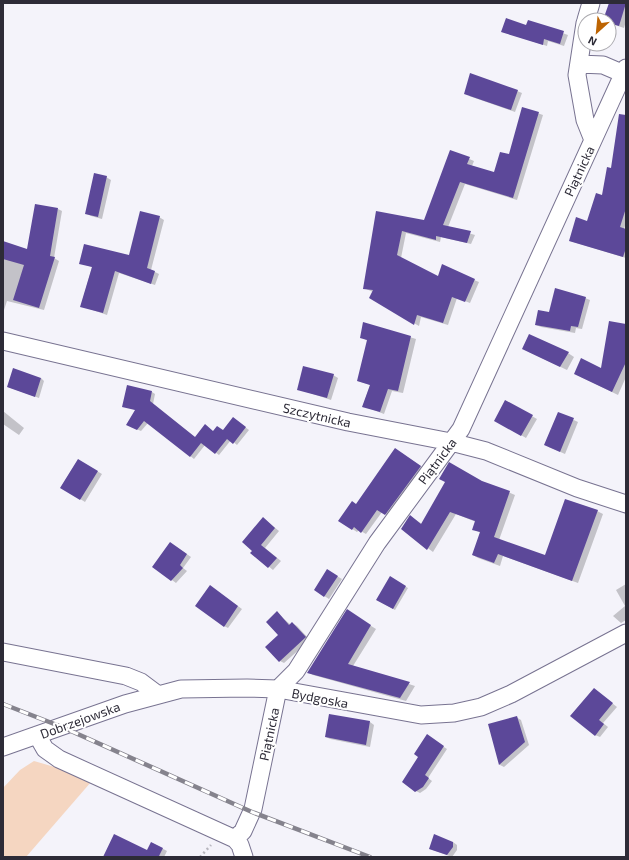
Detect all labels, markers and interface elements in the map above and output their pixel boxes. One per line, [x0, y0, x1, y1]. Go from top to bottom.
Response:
north arrow [577, 12, 617, 52]
text: N [586, 34, 599, 49]
street label: Piątnicka [560, 143, 598, 199]
street label: Szczytnicka [281, 399, 353, 431]
street label: Piątnicka [414, 435, 460, 487]
street label: Bydgoska [290, 685, 350, 711]
street label: Dobrzejowska [38, 698, 122, 742]
street label: Piątnicka [256, 706, 282, 762]

